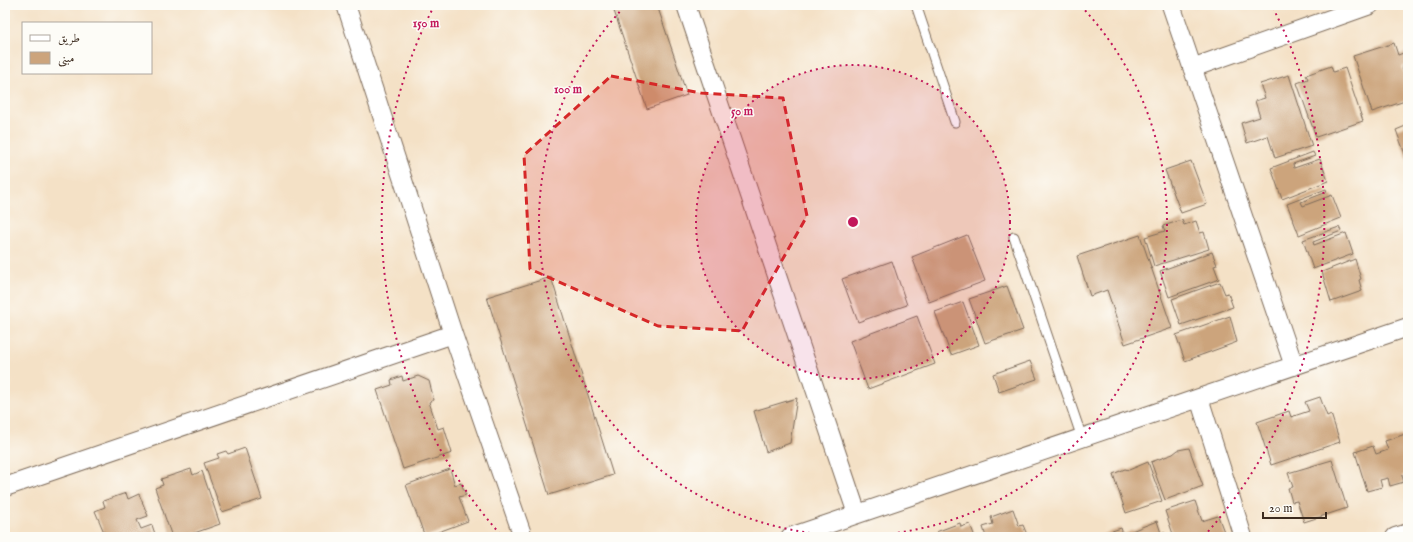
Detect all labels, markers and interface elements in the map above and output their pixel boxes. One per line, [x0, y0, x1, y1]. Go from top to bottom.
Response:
text: 150 m [413, 16, 440, 31]
legend [22, 22, 152, 74]
text: طريق [58, 31, 80, 46]
text: مبنى [58, 51, 74, 67]
text: 100 m [554, 82, 583, 97]
text: 50 m [731, 104, 754, 119]
centre of rings [846, 215, 860, 229]
scale bar [1263, 494, 1326, 520]
text: 20 m [1269, 501, 1292, 516]

